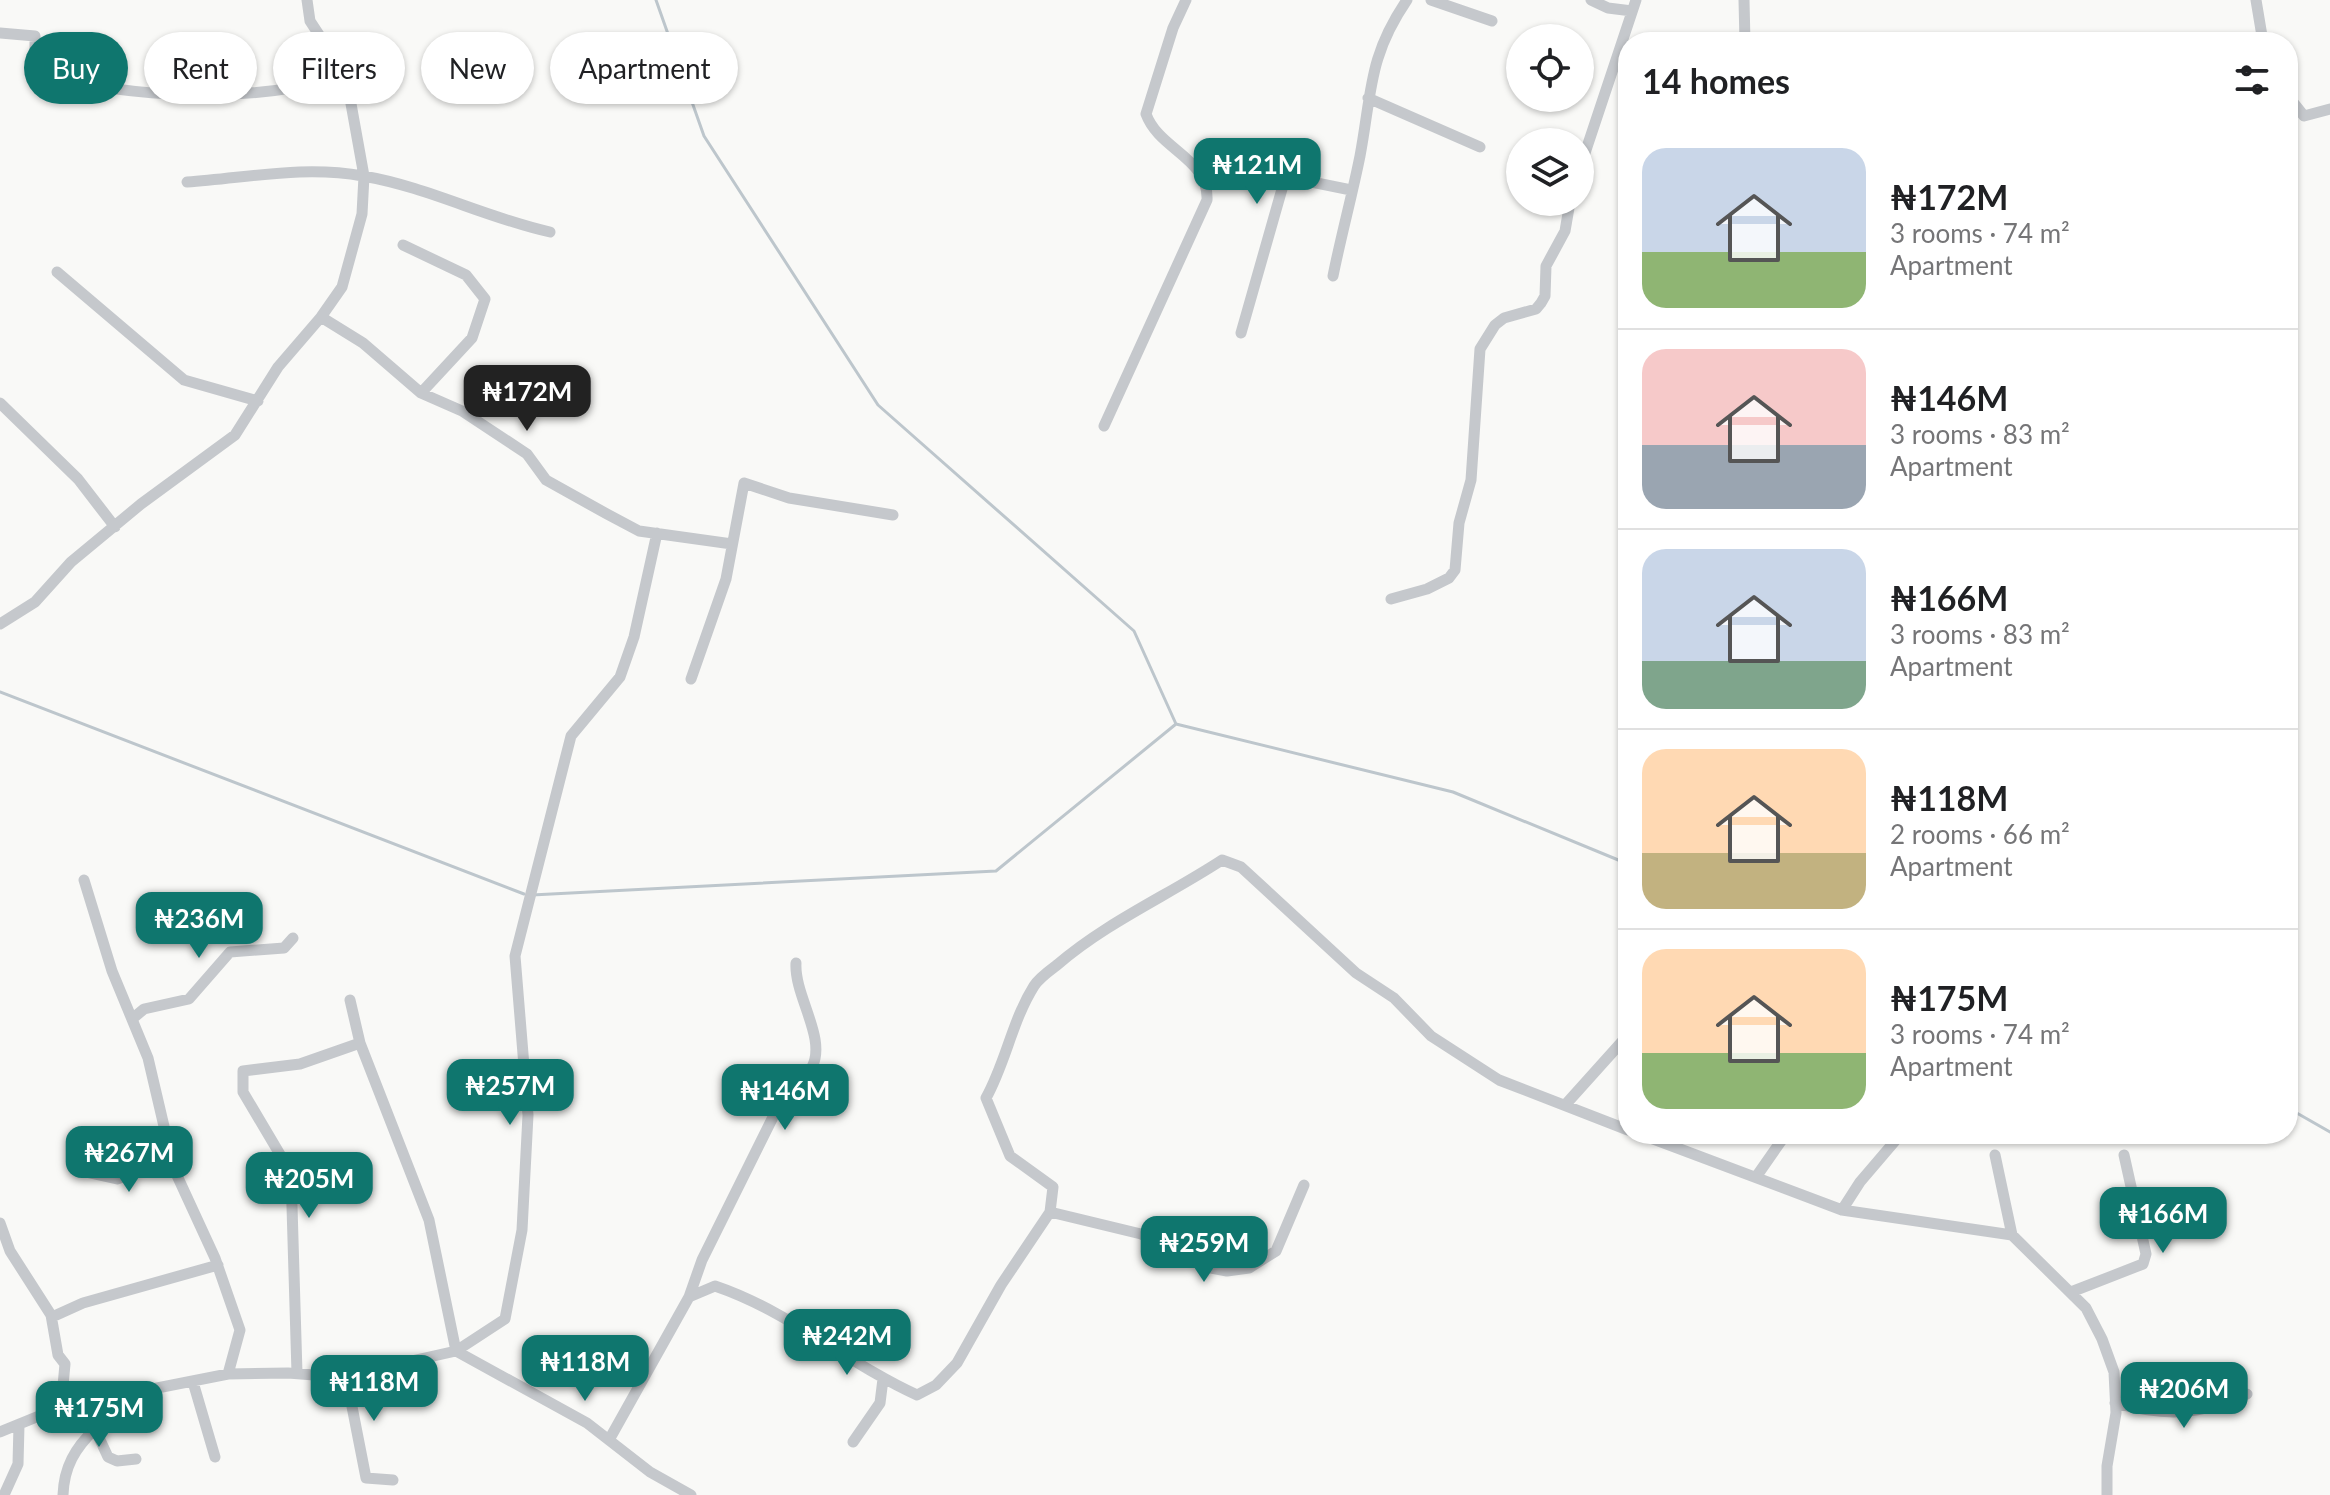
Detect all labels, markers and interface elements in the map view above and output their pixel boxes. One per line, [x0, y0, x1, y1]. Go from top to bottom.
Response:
map controls [1506, 24, 1594, 216]
button: locate [1506, 24, 1594, 112]
chip: Buy [24, 32, 128, 104]
chip: Rent [144, 32, 257, 104]
chip: Filters [273, 32, 405, 104]
chip: New [421, 32, 534, 104]
chip: Apartment [550, 32, 738, 104]
icon: filters [2230, 58, 2274, 102]
text: 14 homes [1642, 60, 1790, 101]
button: layers [1506, 128, 1594, 216]
pin: ₦121M [1201, 138, 1313, 206]
text: ₦121M [1212, 148, 1302, 180]
text: ₦172M [1890, 176, 2008, 217]
icon: home [1706, 180, 1802, 276]
text: 3 rooms · 74 m² [1890, 217, 2070, 249]
text: Apartment [1890, 249, 2013, 281]
pin: ₦172M [471, 365, 583, 433]
text: ₦172M [482, 375, 572, 407]
text: ₦146M [1890, 377, 2008, 418]
icon: home [1706, 381, 1802, 477]
text: 3 rooms · 83 m² [1890, 418, 2070, 450]
text: Apartment [1890, 450, 2013, 482]
text: ₦166M [1890, 577, 2008, 618]
icon: home [1706, 581, 1802, 677]
text: 3 rooms · 83 m² [1890, 618, 2070, 650]
text: Apartment [1890, 650, 2013, 682]
text: ₦118M [1890, 777, 2008, 818]
icon: home [1706, 781, 1802, 877]
text: 2 rooms · 66 m² [1890, 818, 2070, 850]
text: Apartment [1890, 850, 2013, 882]
pin: ₦236M [143, 892, 255, 960]
text: ₦236M [154, 902, 244, 934]
text: ₦175M [1890, 977, 2008, 1018]
icon: home [1706, 981, 1802, 1077]
text: 3 rooms · 74 m² [1890, 1018, 2070, 1050]
text: Apartment [1890, 1050, 2013, 1082]
pin: ₦257M [454, 1059, 566, 1127]
pin: ₦146M [729, 1064, 841, 1132]
text: ₦257M [465, 1069, 555, 1101]
text: ₦146M [740, 1074, 830, 1106]
pin: ₦267M [73, 1126, 185, 1194]
text: ₦267M [84, 1136, 174, 1168]
pin: ₦205M [253, 1152, 365, 1220]
text: ₦205M [264, 1162, 354, 1194]
pin: ₦166M [2107, 1187, 2219, 1255]
text: ₦166M [2118, 1197, 2208, 1229]
pin: ₦259M [1148, 1216, 1260, 1284]
text: ₦259M [1159, 1226, 1249, 1258]
pin: ₦242M [791, 1309, 903, 1377]
text: ₦242M [802, 1319, 892, 1351]
pin: ₦118M [529, 1335, 641, 1403]
text: ₦118M [540, 1345, 630, 1377]
pin: ₦118M [318, 1355, 430, 1423]
pin: ₦206M [2128, 1362, 2240, 1430]
text: ₦118M [329, 1365, 419, 1397]
text: ₦206M [2139, 1372, 2229, 1404]
pin: ₦175M [43, 1381, 155, 1449]
text: ₦175M [54, 1391, 144, 1423]

